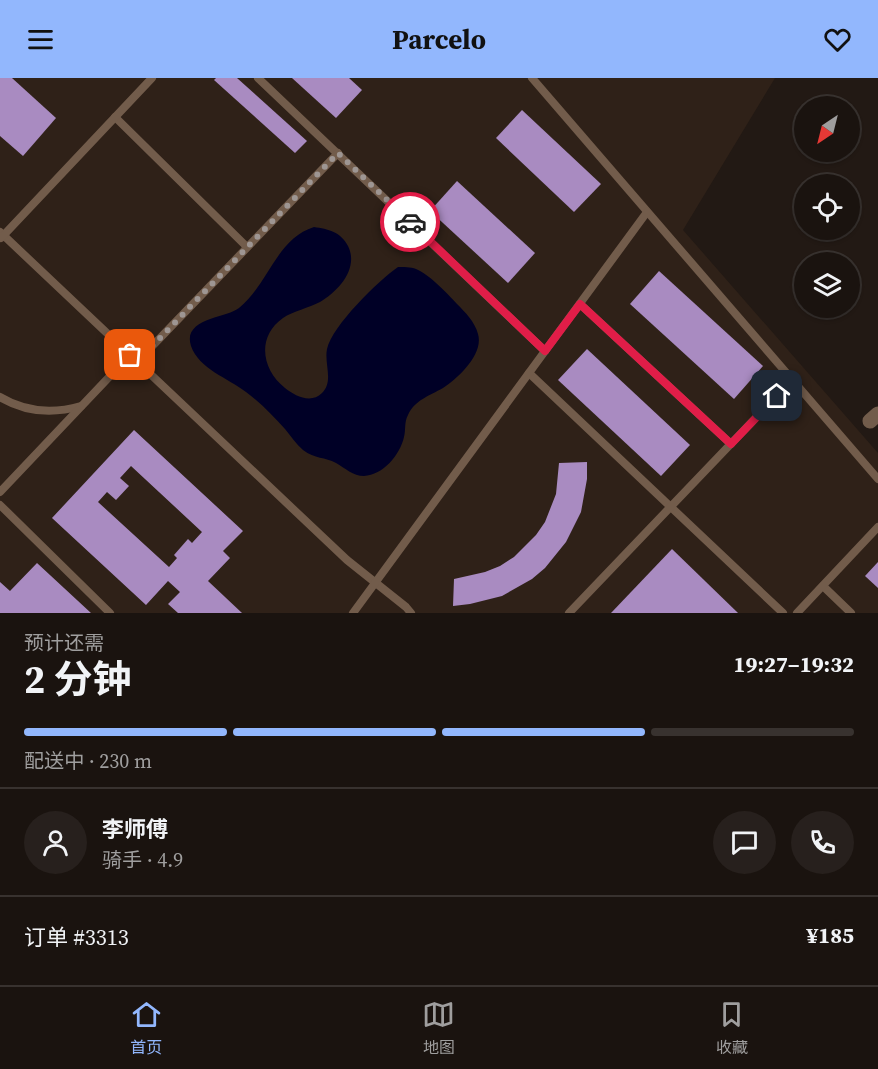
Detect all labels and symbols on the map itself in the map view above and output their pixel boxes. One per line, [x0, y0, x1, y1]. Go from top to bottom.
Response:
north arrow [794, 96, 860, 162]
courier [380, 192, 440, 252]
pin [104, 329, 155, 380]
pin [751, 370, 802, 421]

